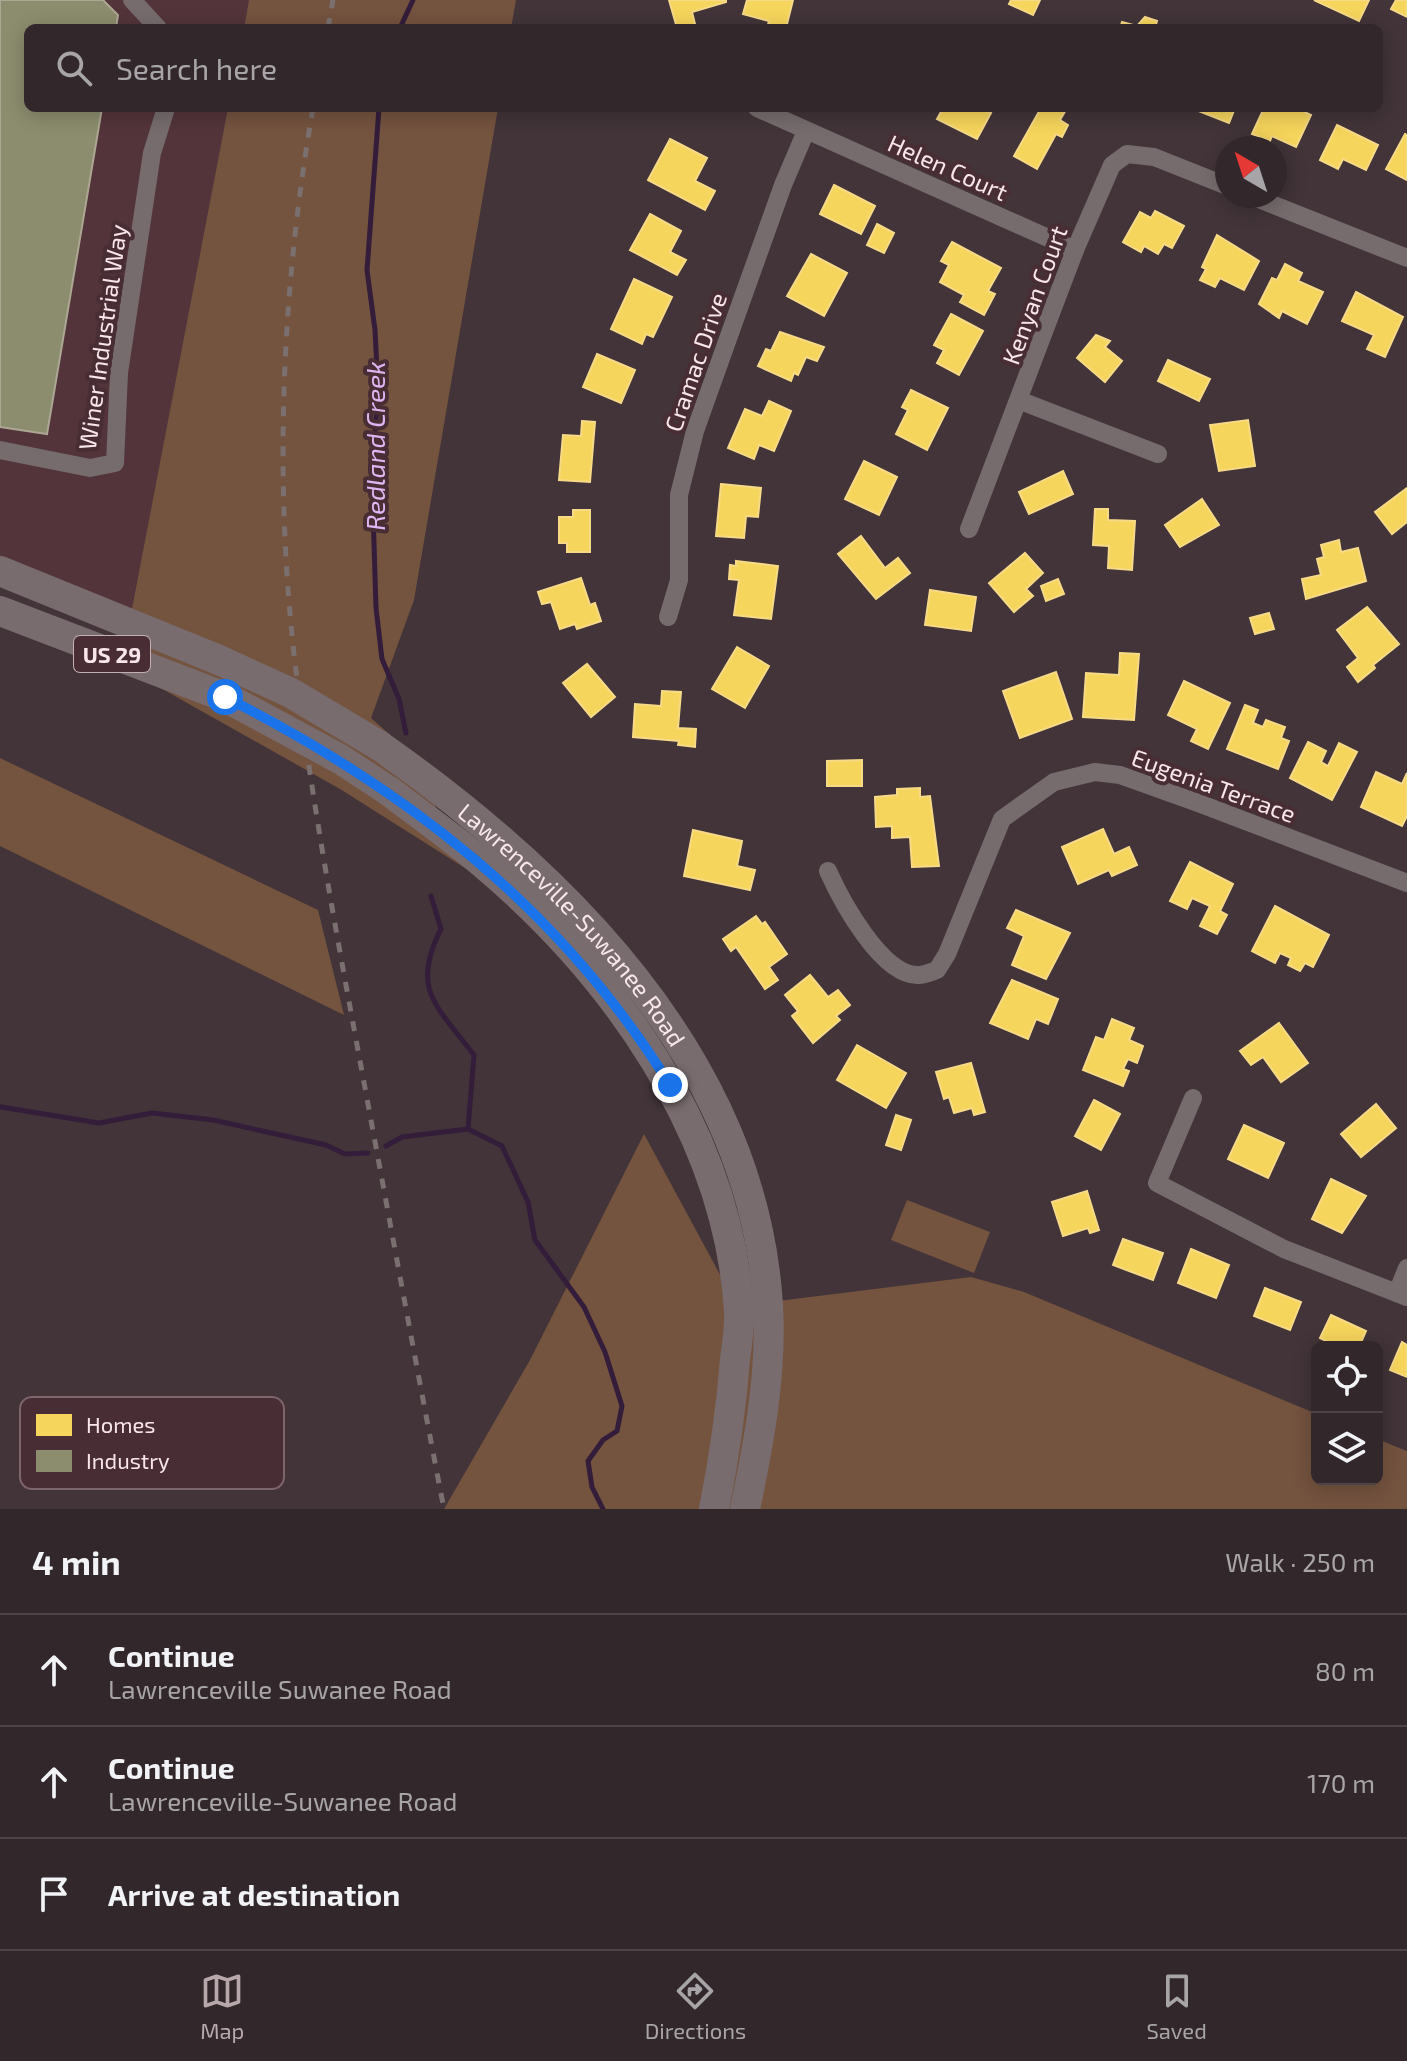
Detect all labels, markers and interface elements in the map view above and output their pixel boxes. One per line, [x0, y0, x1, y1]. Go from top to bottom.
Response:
search box [24, 24, 1383, 112]
icon: search [52, 46, 96, 90]
text: Search here [116, 50, 277, 86]
street label: Helen Court [884, 128, 1012, 206]
north arrow [1215, 136, 1287, 208]
street label: Winer Industrial Way [72, 222, 132, 452]
street label: Kenyan Court [995, 222, 1073, 368]
street label: Cramac Drive [658, 289, 732, 435]
water label: Redland Creek [359, 361, 390, 531]
road number: US 29 [74, 636, 150, 672]
route start [207, 679, 243, 715]
street label: Eugenia Terrace [1128, 742, 1300, 828]
street label: Lawrenceville-Suwanee Road [453, 796, 693, 1051]
route end [652, 1067, 688, 1103]
map controls [1311, 1341, 1383, 1485]
button: locate [1311, 1341, 1383, 1413]
legend [20, 1397, 284, 1489]
text: Homes [86, 1411, 155, 1437]
button: layers [1311, 1413, 1383, 1485]
text: Industry [86, 1447, 170, 1473]
text: 4 min [32, 1541, 121, 1582]
text: Walk · 250 m [1225, 1546, 1375, 1577]
text: Continue [108, 1637, 235, 1673]
icon: ahead [32, 1648, 76, 1692]
text: 80 m [1315, 1655, 1375, 1686]
text: Lawrenceville Suwanee Road [108, 1673, 452, 1704]
text: Continue [108, 1749, 235, 1785]
icon: ahead [32, 1760, 76, 1804]
text: 170 m [1307, 1767, 1375, 1798]
text: Lawrenceville-Suwanee Road [108, 1785, 457, 1816]
icon: arrive [32, 1872, 76, 1916]
text: Arrive at destination [108, 1876, 400, 1912]
tab: Map [200, 1969, 244, 2043]
tab: Directions [645, 1969, 746, 2043]
tab: Saved [1146, 1969, 1207, 2043]

